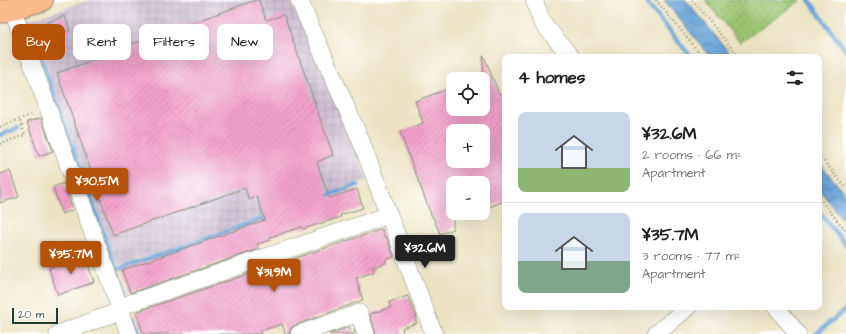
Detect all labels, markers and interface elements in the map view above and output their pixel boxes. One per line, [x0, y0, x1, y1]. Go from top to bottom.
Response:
chip: Buy [12, 24, 65, 60]
chip: Rent [73, 24, 131, 60]
chip: Filters [139, 24, 209, 60]
chip: New [217, 24, 273, 60]
text: 4 homes [518, 66, 585, 90]
icon: filters [784, 67, 806, 89]
map controls [446, 72, 490, 220]
button: locate [446, 72, 490, 116]
text: ¥32.6M [642, 122, 697, 146]
button: + [446, 124, 490, 168]
icon: home [550, 128, 598, 176]
text: 2 rooms · 66 m² [642, 146, 742, 164]
text: Apartment [642, 164, 706, 182]
pin: ¥30.5M [64, 168, 130, 202]
text: ¥30.5M [75, 172, 119, 190]
button: − [446, 176, 490, 220]
text: ¥35.7M [642, 223, 699, 247]
icon: home [550, 229, 598, 277]
pin: ¥32.6M [392, 235, 458, 269]
text: ¥32.6M [404, 239, 446, 257]
pin: ¥35.7M [38, 241, 104, 275]
text: ¥35.7M [49, 245, 93, 263]
text: 3 rooms · 77 m² [642, 247, 741, 265]
pin: ¥31.9M [241, 259, 307, 293]
text: ¥31.9M [256, 263, 292, 281]
text: Apartment [642, 265, 706, 283]
scale bar [12, 306, 58, 325]
text: 20 m [18, 307, 44, 322]

